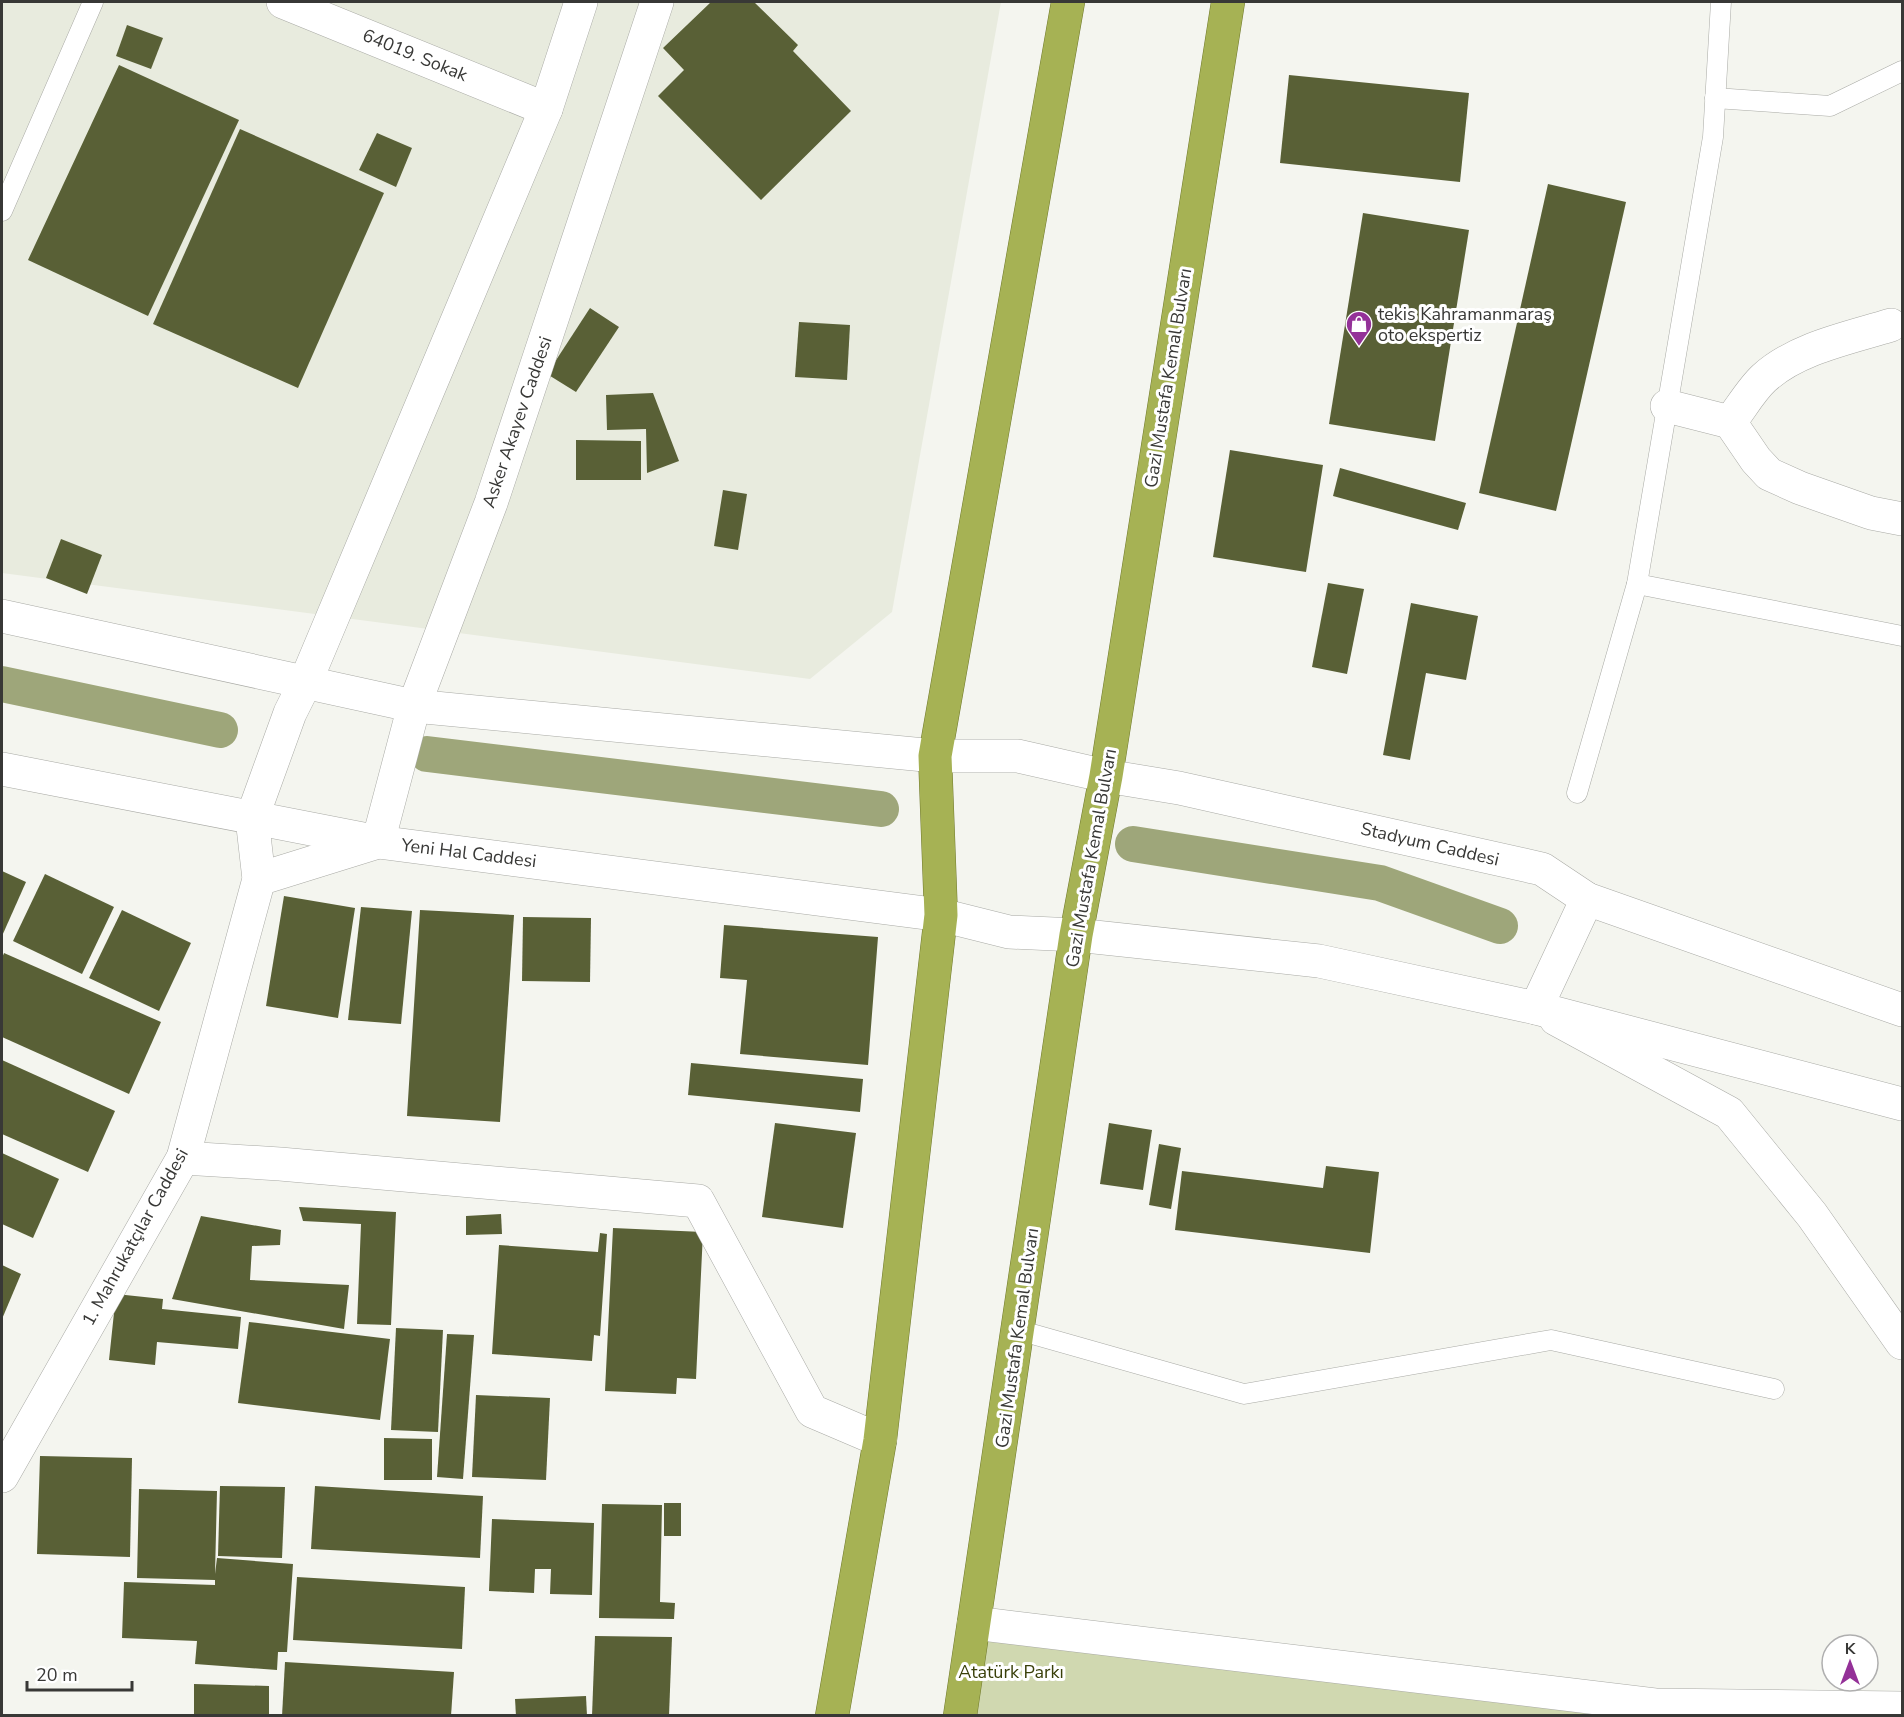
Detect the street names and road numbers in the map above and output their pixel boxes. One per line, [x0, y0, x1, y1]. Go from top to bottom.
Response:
street label: 64019. Sokak [359, 23, 472, 87]
street label: Gazi Mustafa Kemal Bulvarı [1139, 267, 1197, 489]
street label: Asker Akayev Caddesi [476, 333, 558, 511]
street label: Gazi Mustafa Kemal Bulvarı [1060, 747, 1122, 969]
street label: Stadyum Caddesi [1358, 816, 1502, 872]
street label: Yeni Hal Caddesi [399, 833, 538, 873]
street label: 1. Mahrukatçılar Caddesi [76, 1144, 194, 1330]
street label: Gazi Mustafa Kemal Bulvarı [990, 1226, 1044, 1450]

